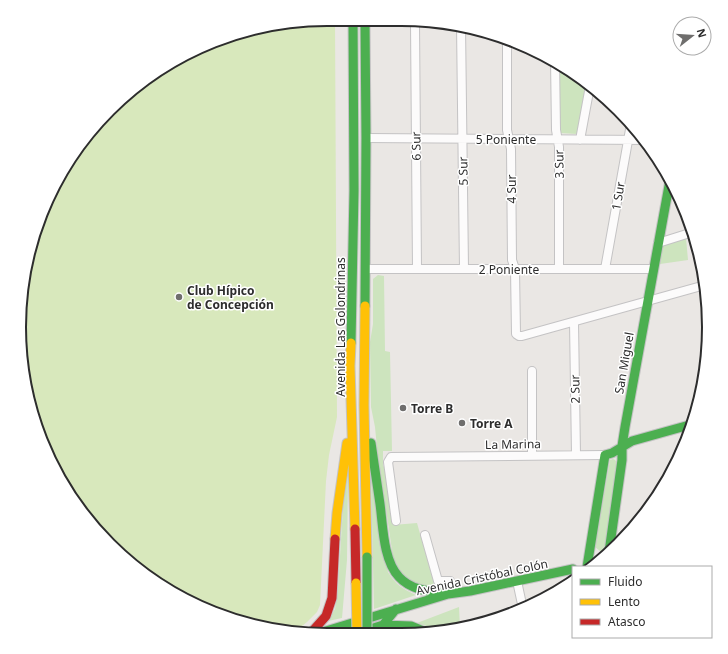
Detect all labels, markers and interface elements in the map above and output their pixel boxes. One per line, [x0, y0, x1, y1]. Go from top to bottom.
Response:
north arrow [672, 16, 712, 56]
text: N [694, 26, 711, 39]
street label: 6 Sur [407, 131, 425, 161]
street label: 5 Poniente [476, 131, 536, 148]
street label: 3 Sur [550, 149, 568, 179]
street label: 5 Sur [454, 156, 472, 186]
street label: 4 Sur [503, 174, 520, 203]
street label: 1 Sur [607, 180, 629, 212]
street label: Avenida Las Golondrinas [332, 257, 349, 397]
street label: 2 Poniente [479, 261, 539, 278]
place label: Club Hípico de Concepción [187, 282, 274, 313]
marker: Club Hípico de Concepción [174, 292, 184, 302]
street label: San Miguel [610, 331, 638, 395]
street label: 2 Sur [566, 374, 584, 404]
place label: Torre B [411, 400, 453, 417]
marker: Torre B [398, 403, 408, 413]
place label: Torre A [470, 415, 513, 432]
marker: Torre A [457, 418, 467, 428]
street label: La Marina [485, 435, 541, 453]
street label: Avenida Cristóbal Colón [415, 555, 549, 599]
legend [572, 566, 712, 638]
text: Fluido [608, 573, 642, 590]
text: Lento [608, 593, 640, 610]
text: Atasco [608, 613, 646, 630]

